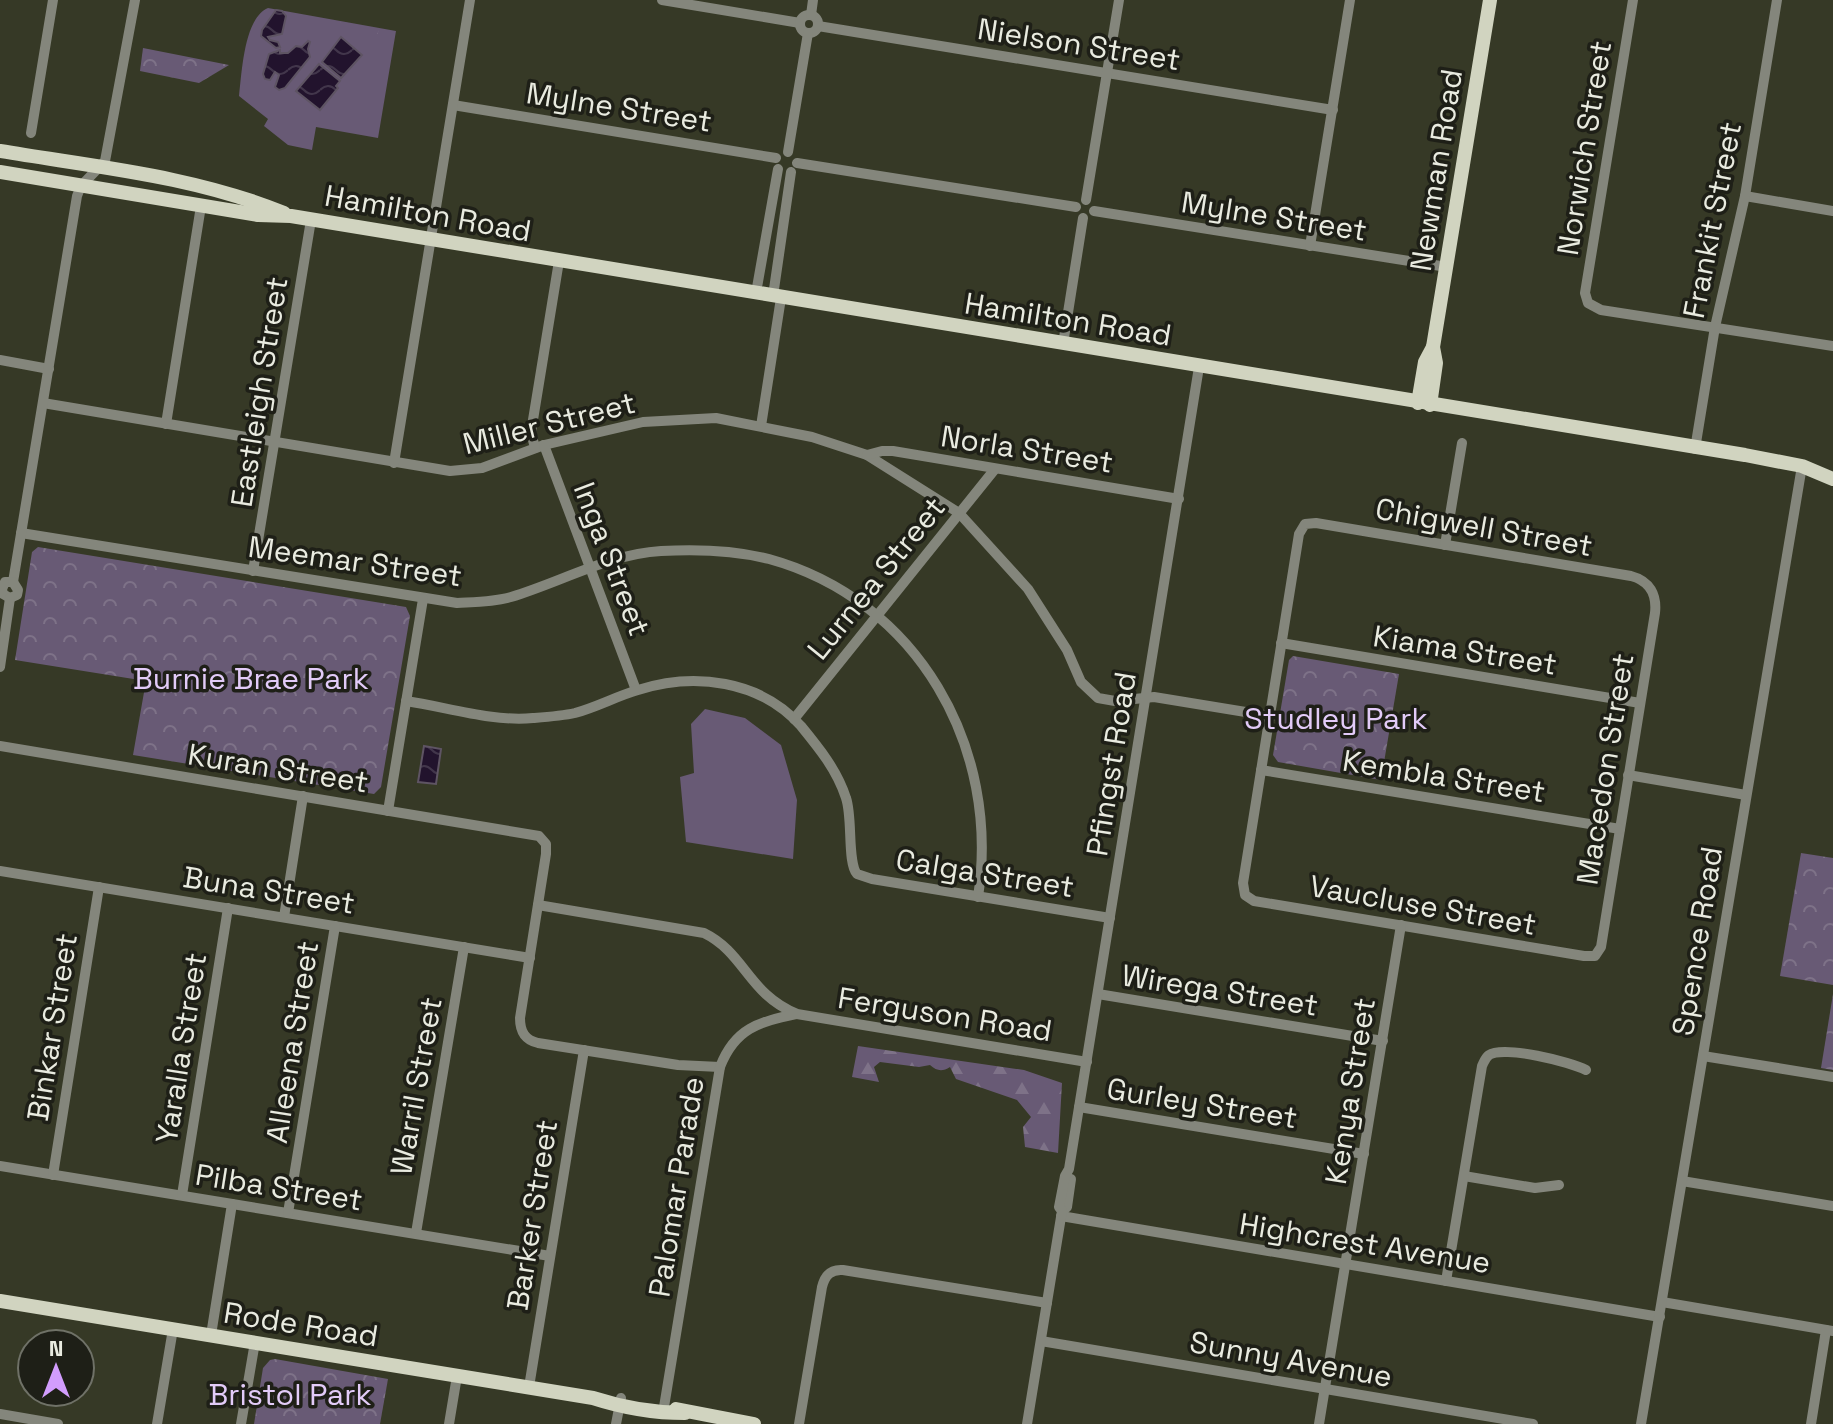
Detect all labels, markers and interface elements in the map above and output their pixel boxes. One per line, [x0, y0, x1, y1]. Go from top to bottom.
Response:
street label: Nielson Street [975, 9, 1183, 79]
street label: Norwich Street [1548, 38, 1620, 258]
street label: Newman Road [1401, 66, 1471, 274]
street label: Mylne Street [524, 73, 714, 141]
street label: Frankit Street [1674, 118, 1750, 322]
street label: Hamilton Road [322, 176, 534, 250]
street label: Mylne Street [1179, 182, 1369, 250]
street label: Eastleigh Street [222, 274, 296, 510]
street label: Hamilton Road [962, 283, 1174, 355]
street label: Miller Street [459, 383, 639, 463]
street label: Norla Street [938, 416, 1116, 482]
street label: Inga Street [565, 477, 659, 641]
street label: Lurnea Street [798, 489, 954, 667]
street label: Chigwell Street [1372, 489, 1596, 565]
street label: Meemar Street [246, 527, 464, 595]
street label: Kiama Street [1370, 616, 1560, 684]
street label: Macedon Street [1567, 650, 1643, 888]
park label: Burnie Brae Park [133, 659, 369, 698]
street label: Pfingst Road [1077, 669, 1145, 859]
park label: Studley Park [1244, 699, 1428, 738]
street label: Kuran Street [185, 734, 371, 802]
street label: Kembla Street [1340, 741, 1548, 811]
street label: Calga Street [893, 840, 1077, 906]
street label: Spence Road [1663, 844, 1731, 1038]
street label: Buna Street [180, 857, 358, 923]
street label: Vaucluse Street [1307, 866, 1539, 944]
street label: Binkar Street [18, 930, 86, 1124]
street label: Alleena Street [257, 938, 327, 1146]
street label: Yaralla Street [147, 950, 215, 1146]
street label: Wirega Street [1119, 955, 1321, 1025]
street label: Ferguson Road [835, 978, 1055, 1050]
street label: Warril Street [381, 994, 451, 1178]
street label: Kenya Street [1316, 995, 1384, 1187]
street label: Gurley Street [1104, 1069, 1300, 1137]
street label: Palomar Parade [639, 1074, 713, 1300]
street label: Barker Street [498, 1117, 566, 1313]
street label: Pilba Street [193, 1155, 365, 1219]
street label: Highcrest Avenue [1237, 1204, 1493, 1282]
street label: Rode Road [221, 1293, 381, 1355]
street label: Sunny Avenue [1187, 1322, 1395, 1396]
north arrow [16, 1328, 96, 1408]
text: N [49, 1334, 63, 1362]
park label: Bristol Park [208, 1375, 372, 1414]

